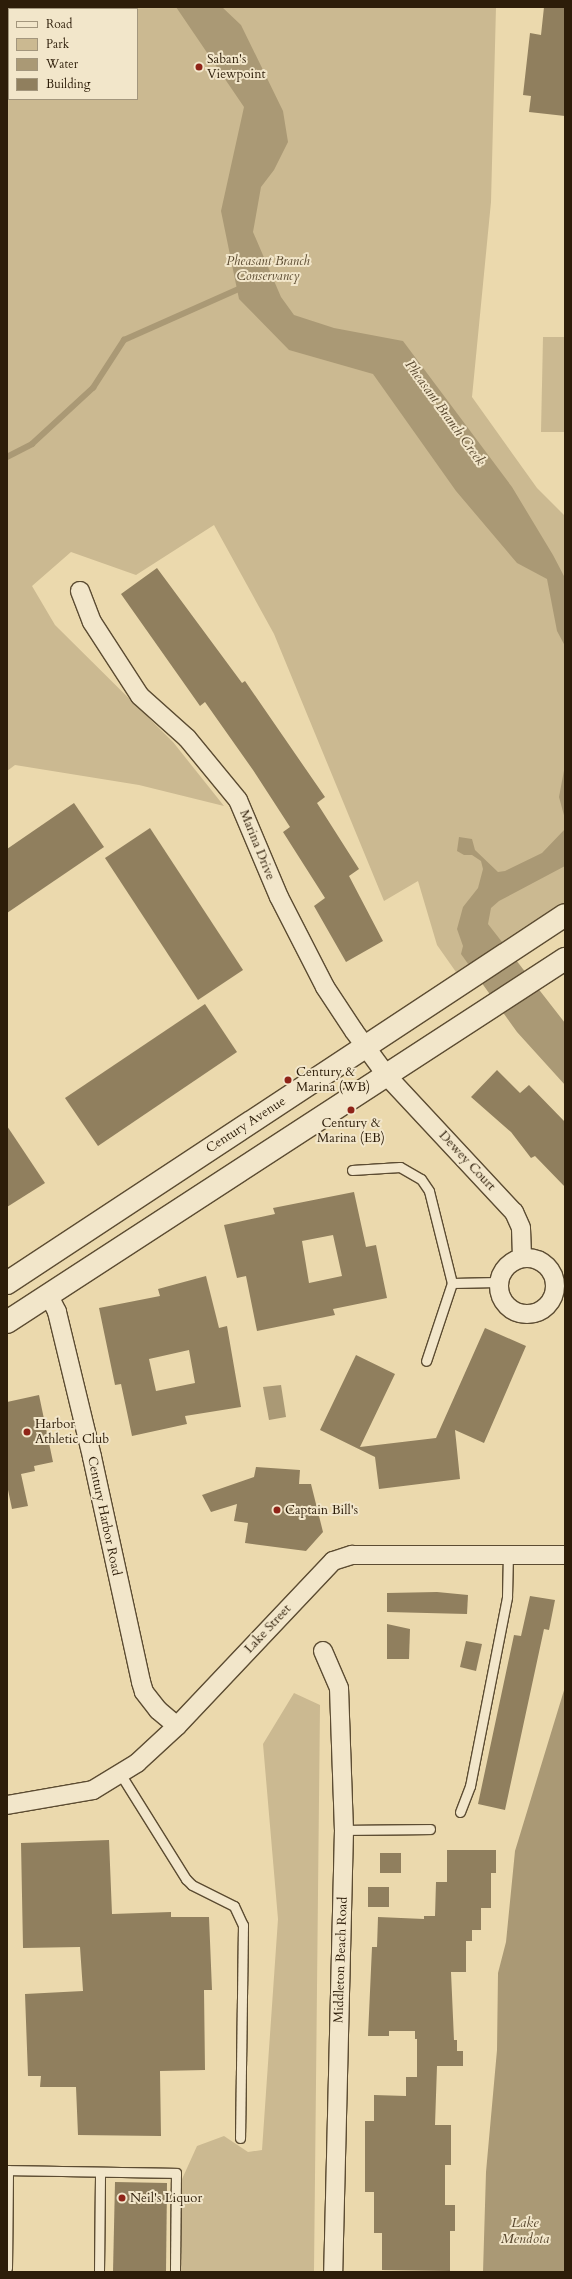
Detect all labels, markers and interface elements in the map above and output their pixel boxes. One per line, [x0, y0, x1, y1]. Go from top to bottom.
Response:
legend [8, 8, 138, 100]
text: Road [46, 16, 72, 32]
text: Park [46, 36, 69, 52]
place label: Saban's Viewpoint [207, 52, 266, 83]
text: Water [46, 56, 78, 72]
marker: Saban's Viewpoint [194, 62, 204, 72]
text: Building [46, 76, 90, 92]
park label: Pheasant Branch Conservancy [226, 254, 310, 285]
water label: Pheasant Branch Creek [401, 357, 489, 469]
street label: Marina Drive [236, 808, 278, 882]
place label: Century & Marina (WB) [296, 1065, 370, 1096]
marker: Century & Marina (WB) [283, 1075, 293, 1085]
street label: Century Avenue [203, 1093, 289, 1157]
marker: Century & Marina (EB) [346, 1105, 356, 1115]
place label: Century & Marina (EB) [317, 1116, 385, 1147]
street label: Dewey Court [435, 1128, 499, 1194]
place label: Harbor Athletic Club [35, 1417, 109, 1448]
marker: Harbor Athletic Club [22, 1427, 32, 1437]
street label: Century Harbor Road [84, 1455, 124, 1577]
place label: Captain Bill's [285, 1502, 358, 1518]
marker: Captain Bill's [272, 1505, 282, 1515]
street label: Lake Street [241, 1601, 295, 1657]
street label: Middleton Beach Road [331, 1897, 351, 2023]
place label: Neil's Liquor [130, 2190, 202, 2206]
marker: Neil's Liquor [117, 2193, 127, 2203]
water label: Lake Mendota [501, 2215, 549, 2248]

